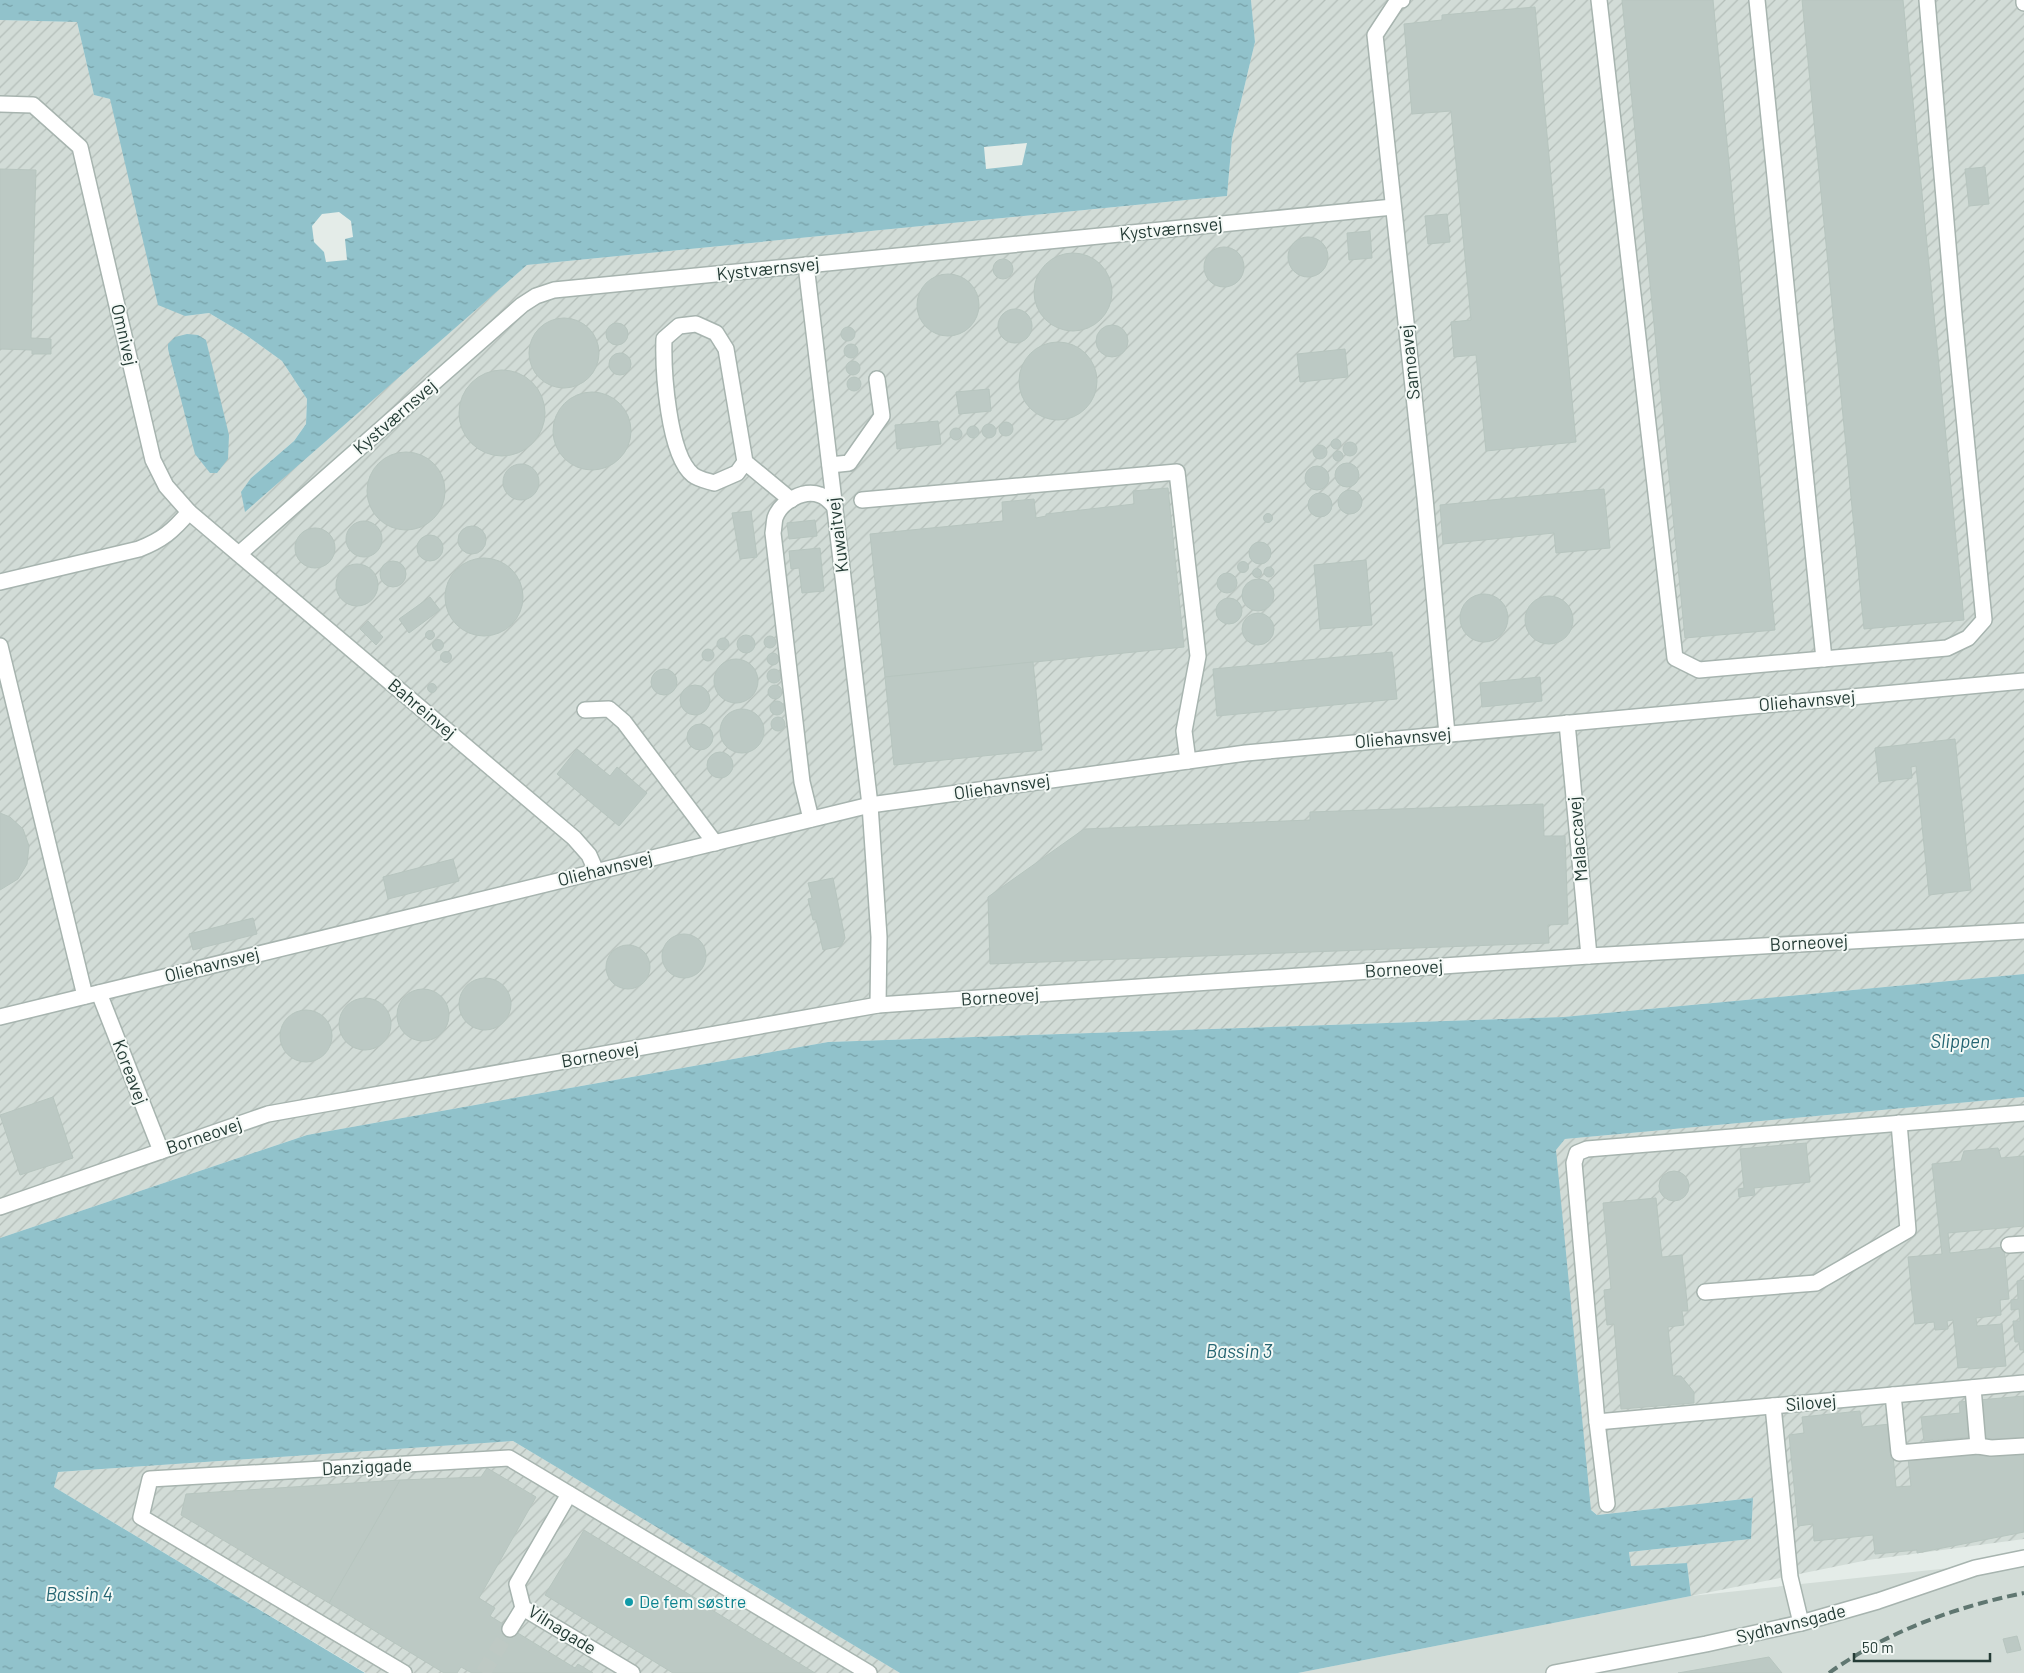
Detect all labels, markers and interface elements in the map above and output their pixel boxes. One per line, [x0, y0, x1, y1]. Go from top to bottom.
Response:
street label: Kystværnsvej [1118, 212, 1224, 244]
street label: Kystværnsvej [715, 252, 821, 284]
street label: Omnivej [107, 302, 143, 368]
street label: Samoavej [1394, 323, 1424, 401]
street label: Kystværnsvej [348, 374, 441, 458]
street label: Kuwaitvej [821, 496, 853, 574]
street label: Bahreinvej [384, 673, 461, 743]
street label: Oliehavnsvej [1758, 685, 1856, 715]
street label: Oliehavnsvej [1354, 722, 1452, 752]
street label: Oliehavnsvej [952, 768, 1051, 804]
street label: Malaccavej [1562, 796, 1592, 883]
street label: Oliehavnsvej [555, 846, 654, 890]
street label: Borneovej [1769, 929, 1849, 955]
street label: Oliehavnsvej [162, 942, 261, 986]
street label: Borneovej [1364, 954, 1444, 982]
street label: Borneovej [960, 982, 1040, 1010]
water label: Slippen [1930, 1029, 1990, 1052]
street label: Koreavej [109, 1036, 153, 1107]
street label: Borneovej [559, 1036, 640, 1072]
street label: Borneovej [163, 1112, 244, 1158]
water label: Bassin 3 [1206, 1339, 1273, 1362]
street label: Silovej [1785, 1389, 1837, 1415]
street label: Danziggade [321, 1453, 413, 1479]
water label: Bassin 4 [45, 1582, 113, 1605]
place label: De fem søstre [639, 1590, 746, 1612]
marker: De fem søstre [623, 1596, 635, 1608]
street label: Sydhavnsgade [1734, 1599, 1848, 1647]
street label: Vilnagade [524, 1600, 601, 1659]
scale bar [1854, 1630, 1990, 1662]
text: 50 m [1862, 1638, 1894, 1656]

